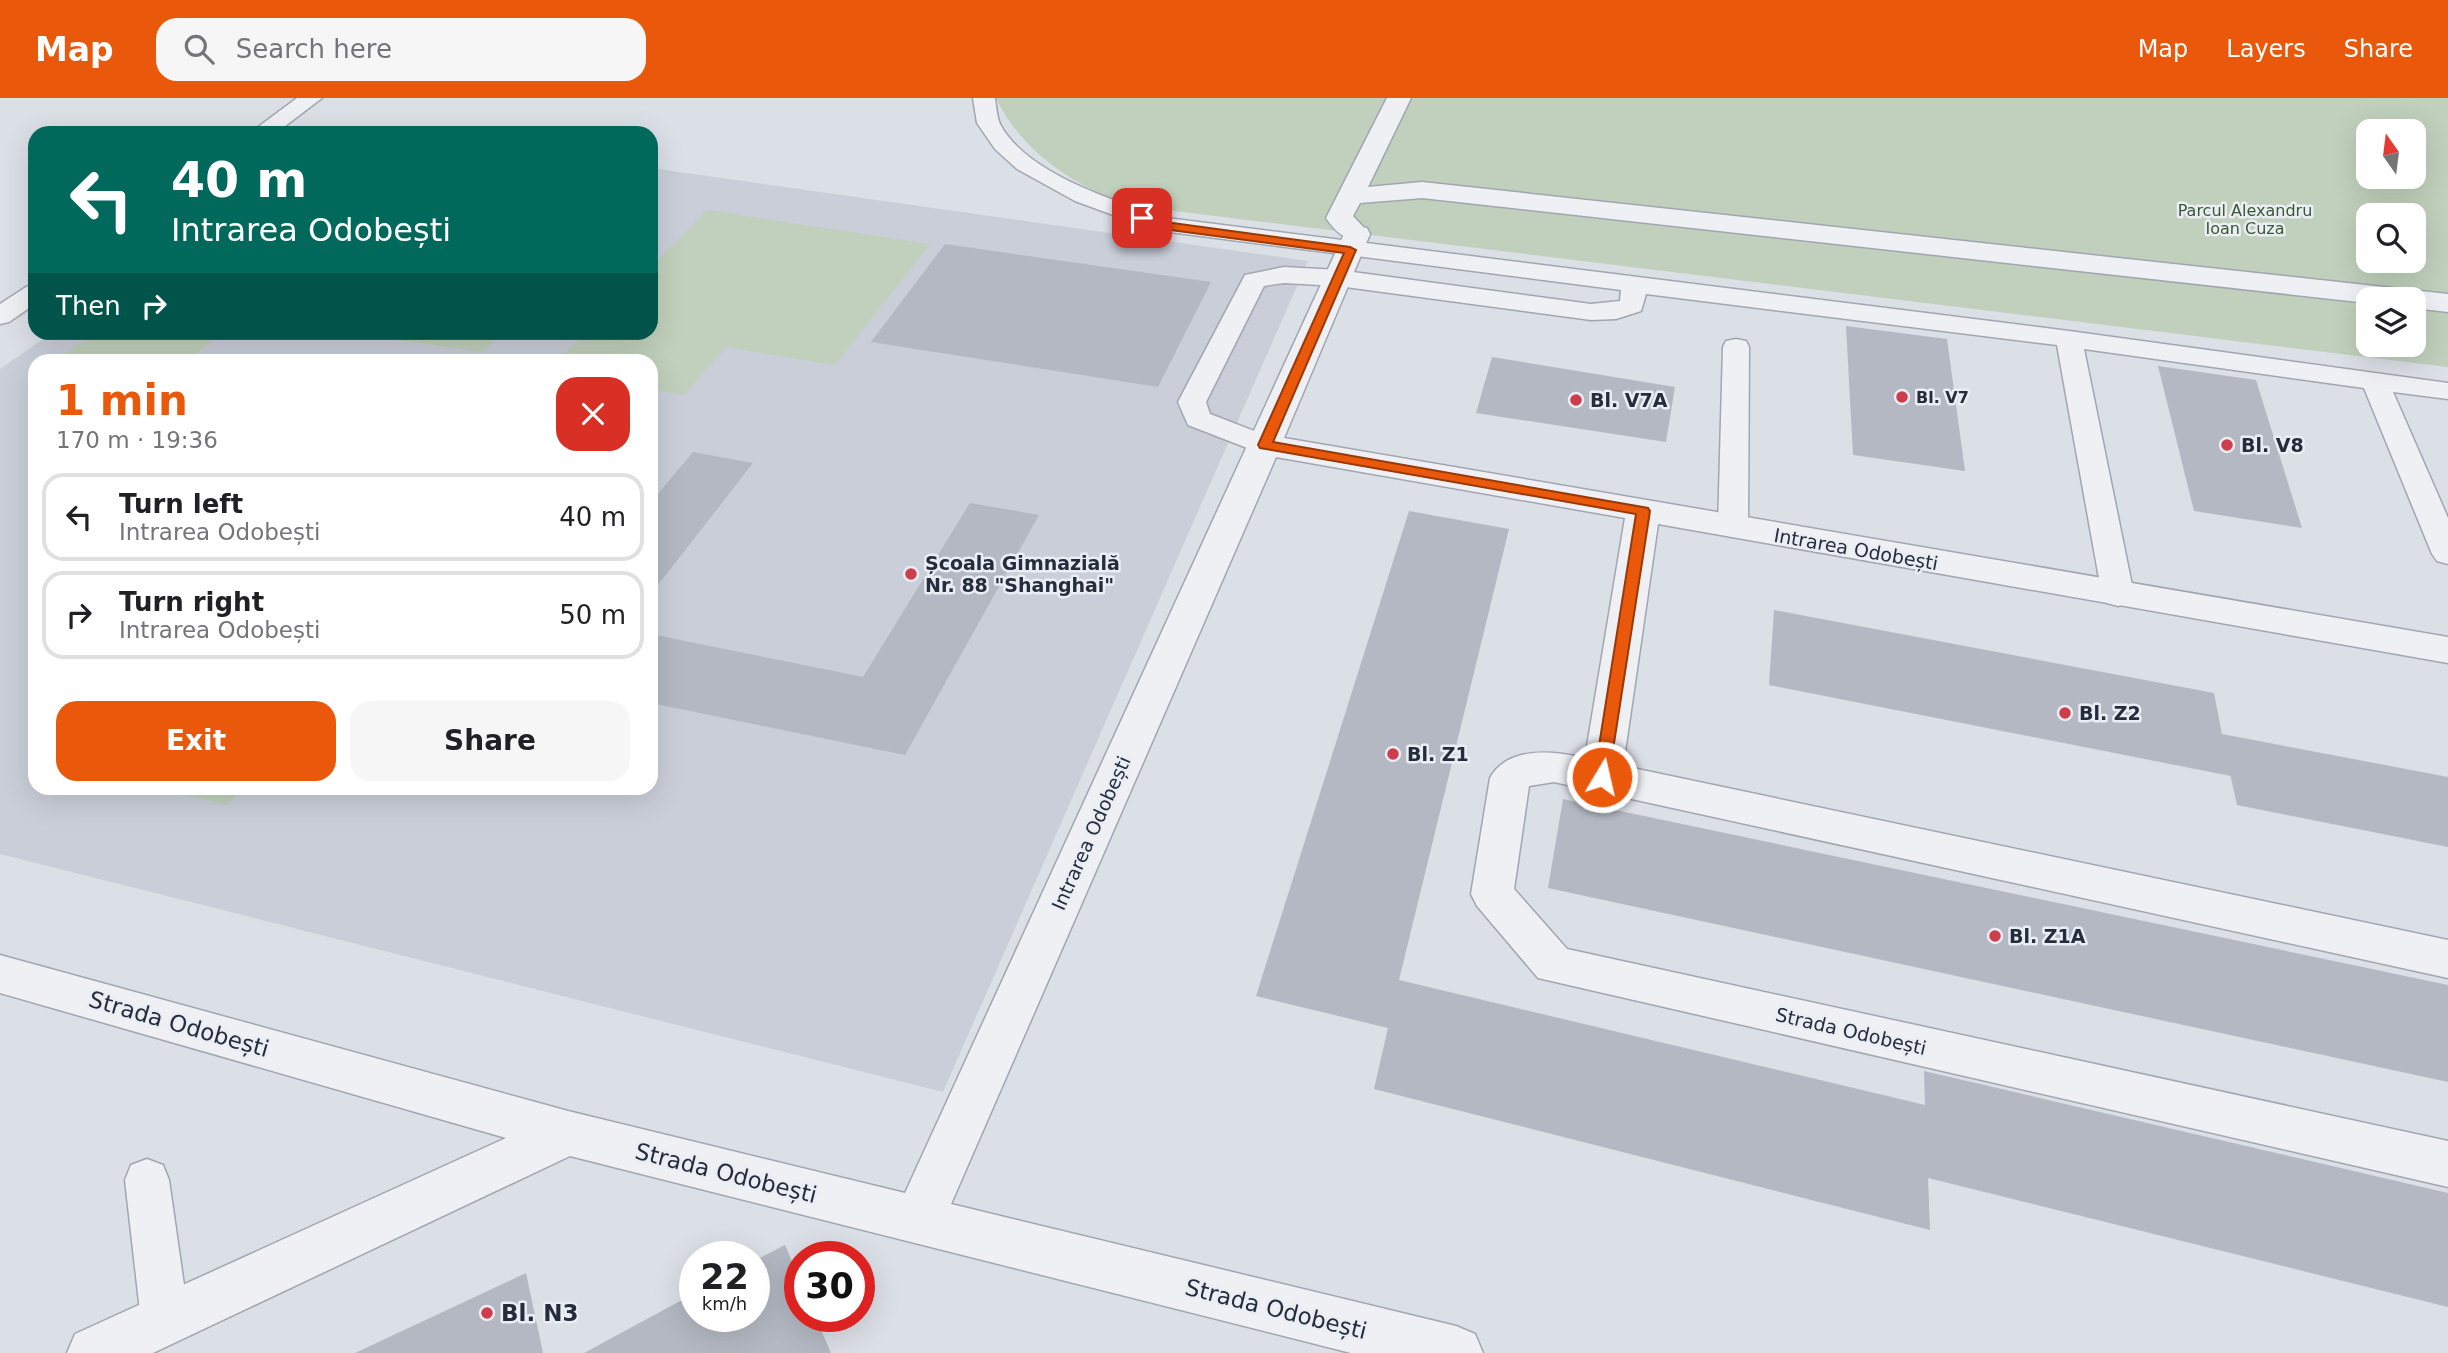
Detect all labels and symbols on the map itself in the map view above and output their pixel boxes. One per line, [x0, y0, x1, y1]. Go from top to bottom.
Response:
north arrow [2356, 119, 2426, 189]
pin [1112, 188, 1172, 248]
park label: Parcul Alexandru Ioan Cuza [2178, 201, 2312, 238]
place label: Bl. V7 [1916, 388, 1969, 407]
place label: Bl. V7A [1590, 389, 1668, 411]
marker: Bl. V7 [1894, 389, 1910, 405]
marker: Bl. V7A [1568, 392, 1584, 408]
place label: Bl. V8 [2241, 434, 2304, 456]
marker: Bl. V8 [2219, 437, 2235, 453]
street label: Intrarea Odobești [1772, 524, 1940, 575]
place label: Școala Gimnazială Nr. 88 "Shanghai" [925, 552, 1120, 596]
marker: Școala Gimnazială Nr. 88 "Shanghai" [903, 566, 919, 582]
place label: Bl. Z2 [2079, 702, 2141, 724]
marker: Bl. Z2 [2057, 705, 2073, 721]
position arrow [1565, 740, 1639, 814]
place label: Bl. Z1 [1407, 743, 1469, 765]
marker: Bl. Z1 [1385, 746, 1401, 762]
street label: Intrarea Odobești [1047, 753, 1136, 914]
place label: Bl. Z1A [2009, 925, 2086, 947]
marker: Bl. Z1A [1987, 928, 2003, 944]
street label: Strada Odobești [86, 986, 272, 1062]
street label: Strada Odobești [1773, 1003, 1928, 1060]
street label: Strada Odobești [633, 1138, 819, 1208]
speed limit sign: 30 [784, 1241, 875, 1332]
street label: Strada Odobești [1183, 1274, 1369, 1344]
place label: Bl. N3 [501, 1300, 578, 1326]
marker: Bl. N3 [479, 1305, 495, 1321]

